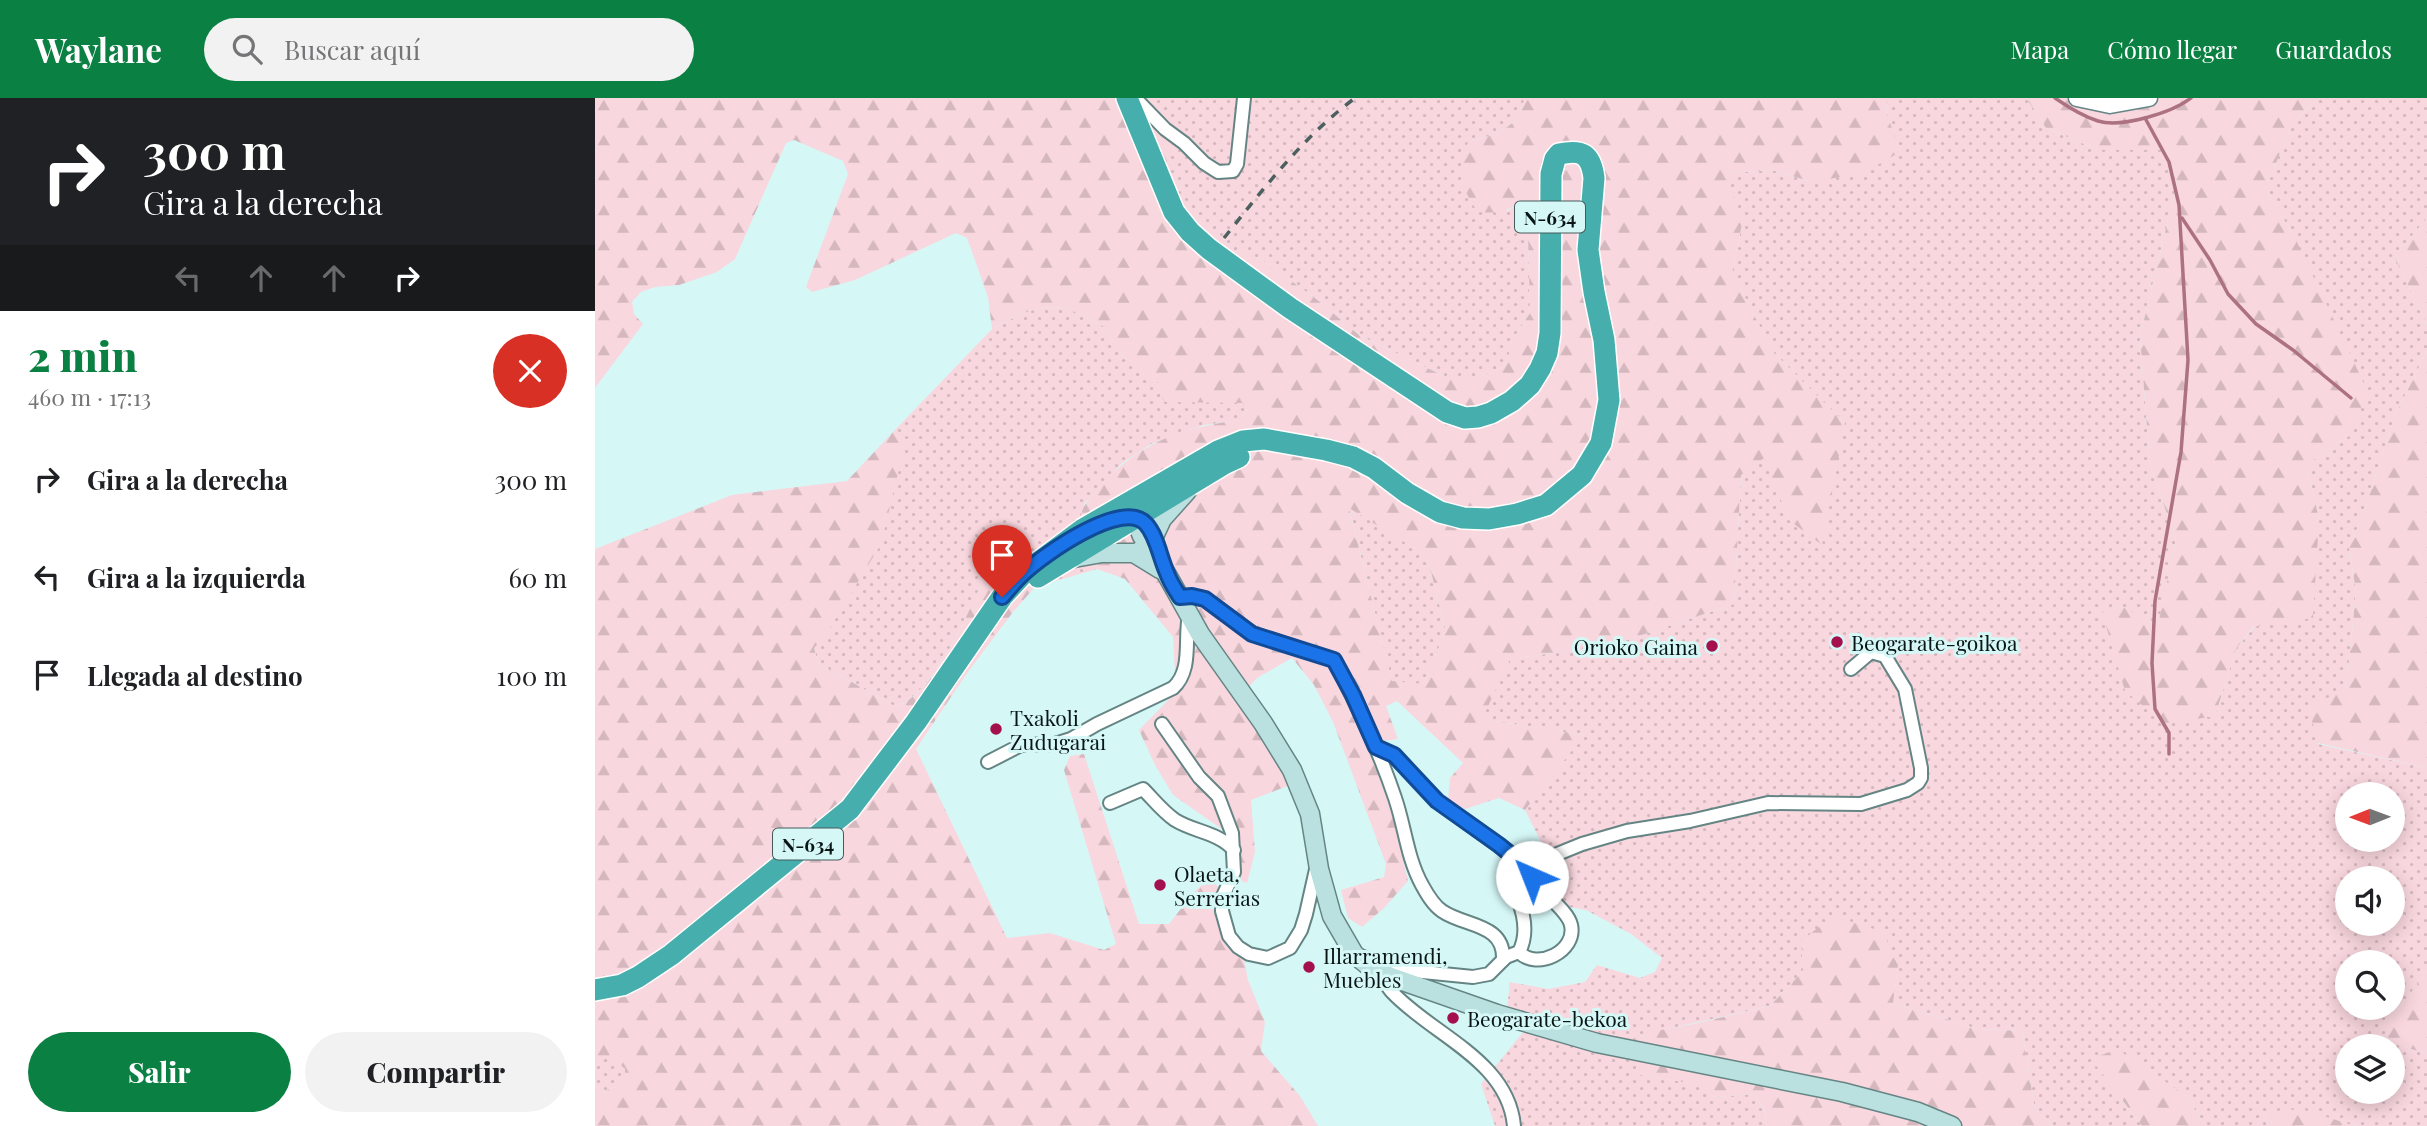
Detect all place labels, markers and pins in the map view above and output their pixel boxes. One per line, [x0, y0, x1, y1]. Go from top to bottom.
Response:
pin [972, 525, 1032, 597]
place label: Beogarate-goikoa [1851, 628, 2018, 656]
place label: Orioko Gaina [1574, 632, 1699, 660]
marker: Beogarate-goikoa [1829, 634, 1845, 650]
marker: Orioko Gaina [1704, 638, 1720, 654]
place label: Txakoli Zudugarai [1010, 703, 1106, 755]
marker: Txakoli Zudugarai [988, 721, 1004, 737]
place label: Olaeta, Serrerias [1174, 859, 1260, 911]
marker: Olaeta, Serrerias [1152, 877, 1168, 893]
place label: Illarramendi, Muebles [1323, 941, 1447, 993]
marker: Illarramendi, Muebles [1301, 959, 1317, 975]
place label: Beogarate-bekoa [1467, 1004, 1628, 1032]
marker: Beogarate-bekoa [1445, 1010, 1461, 1026]

